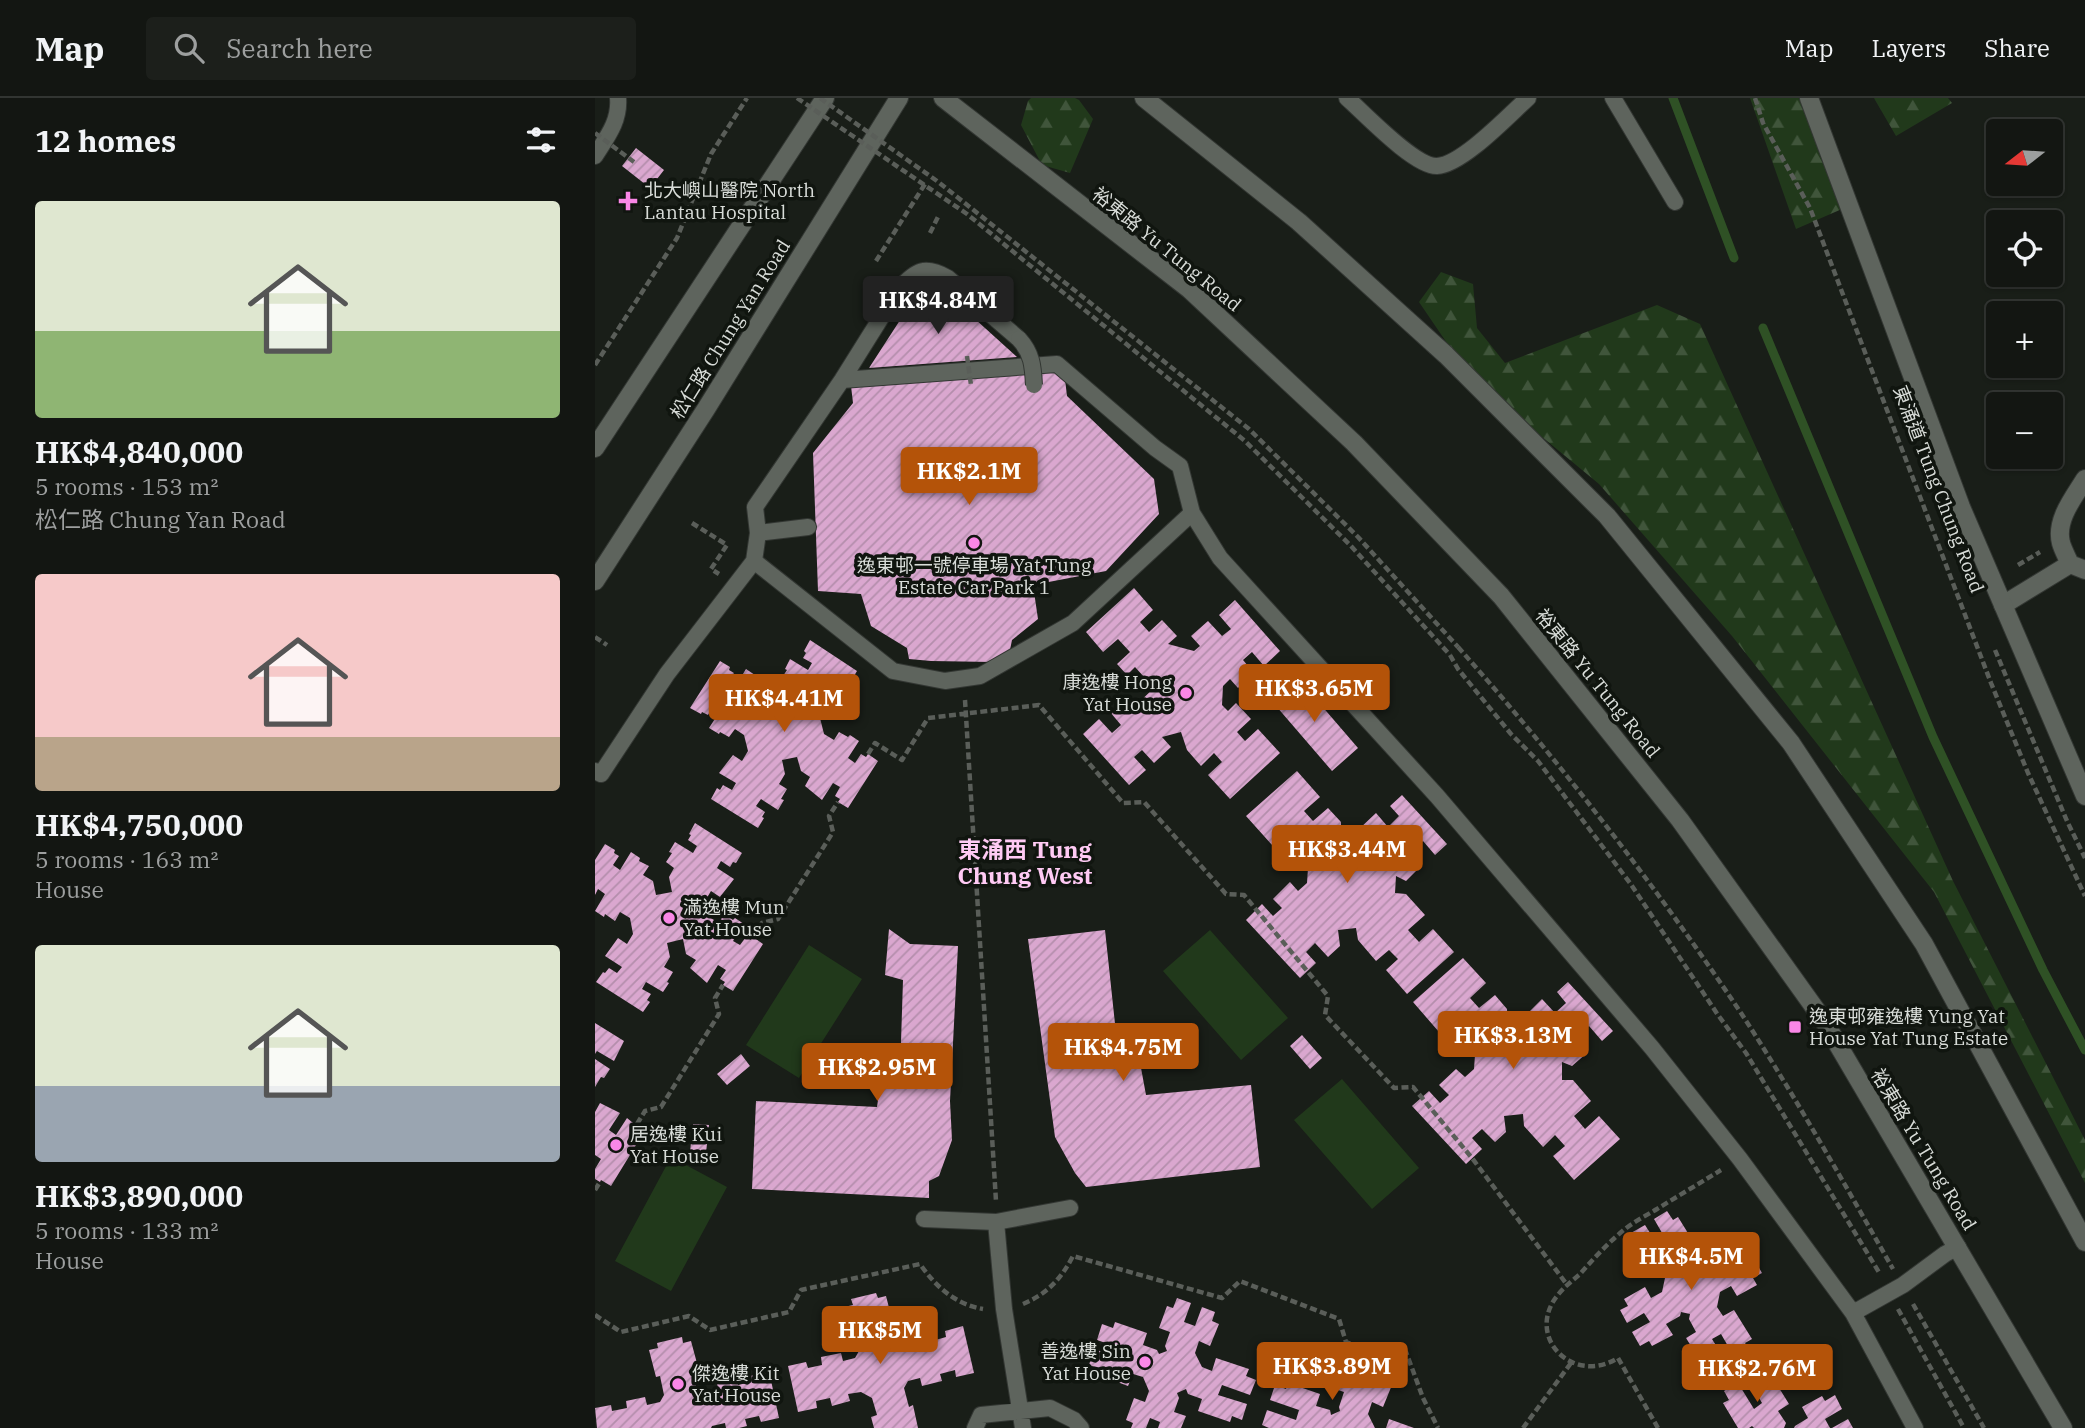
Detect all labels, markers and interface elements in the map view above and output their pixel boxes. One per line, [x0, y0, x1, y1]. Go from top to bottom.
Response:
search box [146, 17, 636, 80]
text: Map [35, 27, 104, 70]
icon: search [170, 29, 208, 67]
text: Search here [226, 31, 373, 65]
text: Map [1785, 32, 1833, 64]
text: Layers [1871, 32, 1946, 64]
text: Share [1984, 32, 2050, 64]
north arrow [1986, 119, 2063, 196]
map controls [1986, 119, 2063, 469]
text: 12 homes [35, 121, 176, 160]
icon: filters [522, 121, 560, 159]
place label: 北大嶼山醫院 North Lantau Hospital [644, 178, 815, 224]
street label: 裕東路 Yu Tung Road [1088, 182, 1246, 316]
marker: 北大嶼山醫院 North Lantau Hospital [618, 191, 638, 211]
button: locate [1986, 210, 2063, 287]
street label: 松仁路 Chung Yan Road [665, 235, 795, 423]
icon: home [235, 246, 361, 372]
pin: HK$4.84M [866, 276, 1010, 336]
text: HK$4.84M [879, 284, 997, 314]
button: + [1986, 301, 2063, 378]
street label: 東涌道 Tung Chung Road [1888, 382, 1990, 596]
button: − [1986, 392, 2063, 469]
text: HK$4,840,000 [35, 432, 243, 471]
pin: HK$2.1M [904, 448, 1034, 507]
text: HK$2.1M [917, 455, 1021, 485]
text: 5 rooms · 153 m² [35, 471, 218, 501]
text: 松仁路 Chung Yan Road [35, 504, 286, 534]
marker: 逸東邨一號停車場 Yat Tung Estate Car Park 1 [966, 535, 982, 551]
place label: 逸東邨一號停車場 Yat Tung Estate Car Park 1 [857, 553, 1092, 599]
street label: 裕東路 Yu Tung Road [1531, 604, 1665, 762]
icon: home [235, 619, 361, 745]
pin: HK$3.65M [1242, 664, 1386, 724]
place label: 康逸樓 Hong Yat House [1062, 670, 1173, 716]
text: HK$3.65M [1255, 672, 1373, 702]
pin: HK$4.41M [712, 674, 856, 734]
text: HK$4.41M [725, 682, 843, 712]
marker: 康逸樓 Hong Yat House [1178, 685, 1194, 701]
text: HK$4,750,000 [35, 805, 243, 844]
pin: HK$3.44M [1275, 826, 1419, 885]
text: HK$3.44M [1288, 833, 1406, 863]
district label: 東涌西 Tung Chung West [958, 834, 1093, 890]
text: 5 rooms · 163 m² [35, 844, 218, 874]
text: House [35, 874, 104, 904]
place label: 滿逸樓 Mun Yat House [683, 895, 785, 941]
marker: 滿逸樓 Mun Yat House [661, 910, 677, 926]
icon: home [235, 990, 361, 1116]
place label: 逸東邨雍逸樓 Yung Yat House Yat Tung Estate [1809, 1004, 2008, 1050]
pin: HK$3.13M [1441, 1012, 1585, 1071]
text: HK$3.13M [1454, 1019, 1572, 1049]
marker: 逸東邨雍逸樓 Yung Yat House Yat Tung Estate [1787, 1019, 1803, 1035]
pin: HK$4.75M [1051, 1024, 1195, 1083]
text: HK$4.75M [1064, 1031, 1182, 1061]
pin: HK$2.95M [805, 1044, 949, 1103]
text: HK$2.95M [818, 1051, 936, 1081]
street label: 裕東路 Yu Tung Road [1866, 1064, 1982, 1234]
place label: 居逸樓 Kui Yat House [630, 1122, 722, 1168]
marker: 居逸樓 Kui Yat House [608, 1137, 624, 1153]
text: HK$3,890,000 [35, 1176, 243, 1215]
text: 5 rooms · 133 m² [35, 1215, 218, 1245]
pin: HK$4.5M [1626, 1232, 1756, 1292]
text: HK$4.5M [1639, 1240, 1743, 1270]
text: House [35, 1245, 104, 1275]
pin: HK$5M [831, 1306, 929, 1366]
text: HK$5M [838, 1314, 922, 1344]
place label: 善逸樓 Sin Yat House [1040, 1339, 1131, 1385]
pin: HK$3.89M [1260, 1342, 1404, 1402]
pin: HK$2.76M [1685, 1344, 1829, 1404]
text: HK$3.89M [1273, 1350, 1391, 1380]
text: HK$2.76M [1698, 1352, 1816, 1382]
marker: 善逸樓 Sin Yat House [1137, 1354, 1153, 1370]
place label: 傑逸樓 Kit Yat House [692, 1361, 781, 1407]
marker: 傑逸樓 Kit Yat House [670, 1376, 686, 1392]

